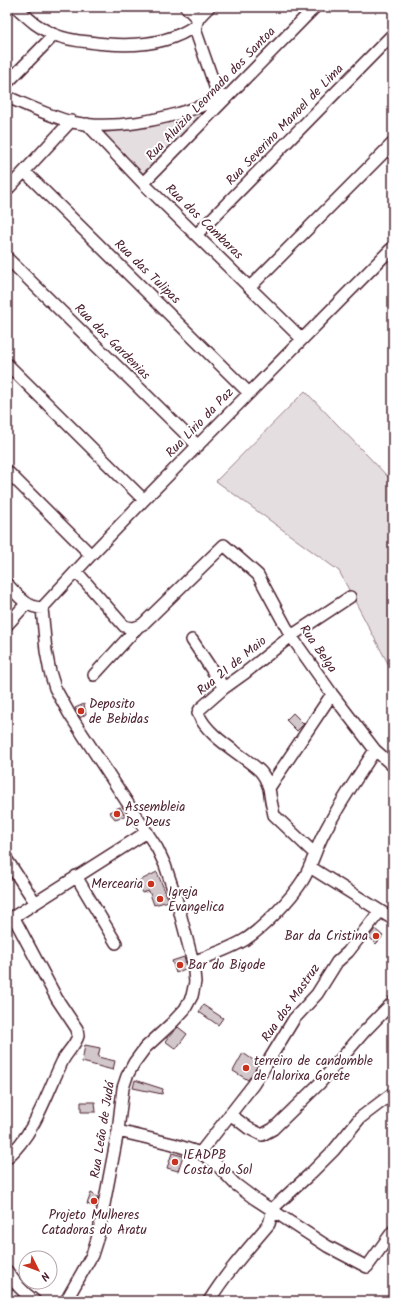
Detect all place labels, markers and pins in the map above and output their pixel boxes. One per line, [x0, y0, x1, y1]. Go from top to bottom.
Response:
place label: Deposito de Bebidas [89, 694, 149, 730]
marker: Deposito de Bebidas [76, 706, 86, 716]
place label: Assembleia De Deus [125, 797, 185, 833]
marker: Assembleia De Deus [112, 809, 122, 819]
place label: Mercearia [91, 874, 143, 895]
marker: Mercearia [146, 879, 156, 889]
place label: Igreja Evangelica [168, 882, 224, 918]
marker: Igreja Evangelica [155, 894, 165, 904]
place label: Bar da Cristina [284, 926, 368, 947]
marker: Bar da Cristina [371, 931, 381, 941]
place label: Bar do Bigode [188, 955, 265, 976]
marker: Bar do Bigode [175, 960, 185, 970]
place label: terreiro de candomble de Ialorixa Gorete [254, 1051, 373, 1087]
marker: terreiro de candomble de Ialorixa Gorete [241, 1063, 251, 1073]
place label: IEADPB Costa do Sol [183, 1145, 252, 1181]
marker: IEADPB Costa do Sol [170, 1157, 180, 1167]
marker: Projeto Mulheres Catadoras do Aratu [89, 1196, 99, 1206]
place label: Projeto Mulheres Catadoras do Aratu [41, 1205, 148, 1241]

